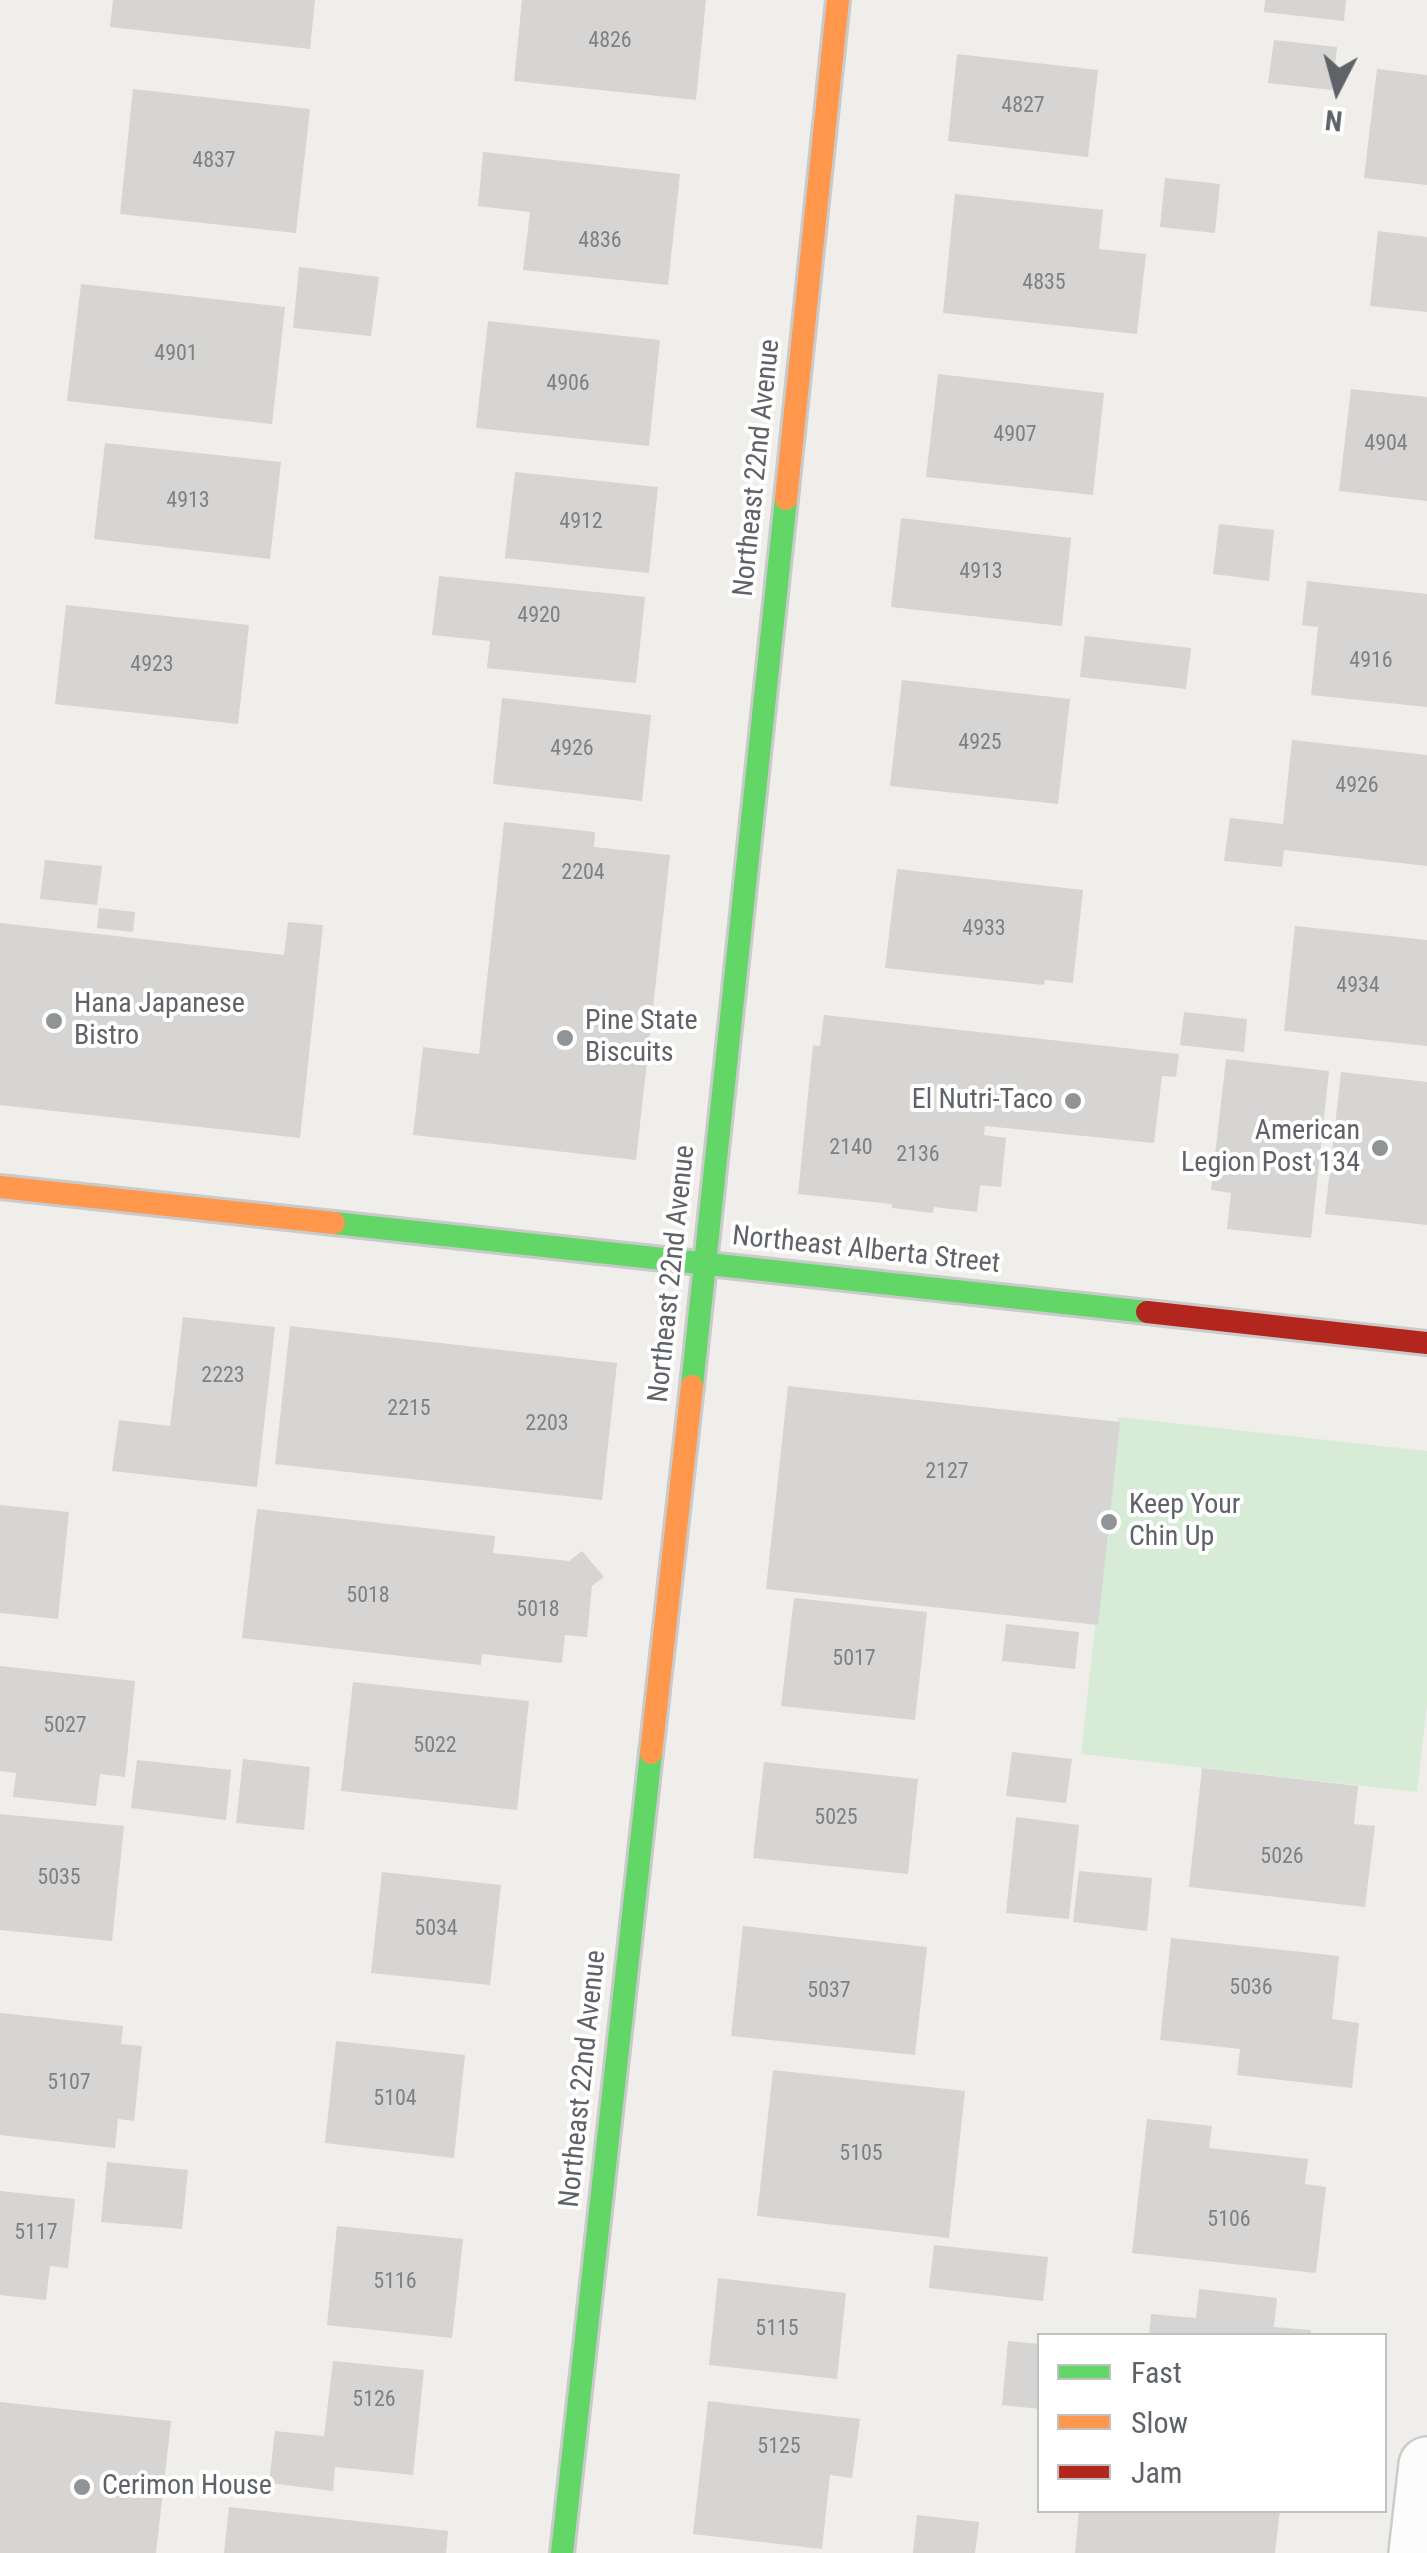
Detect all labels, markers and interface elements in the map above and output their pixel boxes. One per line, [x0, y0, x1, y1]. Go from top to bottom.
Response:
house number: 4826 [588, 28, 632, 54]
north arrow [1287, 40, 1387, 140]
house number: 4827 [1001, 93, 1045, 119]
text: N [1324, 103, 1344, 138]
house number: 4837 [192, 148, 236, 174]
house number: 4836 [578, 228, 622, 254]
house number: 4835 [1022, 270, 1066, 296]
street label: Northeast 22nd Avenue [728, 338, 788, 598]
house number: 4901 [154, 341, 198, 367]
house number: 4906 [546, 371, 590, 397]
house number: 4907 [993, 422, 1037, 448]
house number: 4904 [1364, 431, 1408, 457]
house number: 4913 [166, 488, 210, 514]
house number: 4912 [559, 509, 603, 535]
house number: 4913 [959, 559, 1003, 585]
house number: 4920 [517, 603, 561, 629]
house number: 4916 [1349, 648, 1393, 674]
house number: 4923 [130, 652, 174, 678]
house number: 4925 [958, 730, 1002, 756]
house number: 4926 [550, 736, 594, 762]
house number: 4926 [1335, 773, 1379, 799]
house number: 2204 [561, 860, 605, 886]
house number: 4933 [962, 916, 1006, 942]
house number: 4934 [1336, 973, 1380, 999]
place label: Hana Japanese Bistro [74, 988, 245, 1054]
place label: Pine State Biscuits [585, 1005, 698, 1071]
marker: Hana Japanese Bistro [43, 1010, 65, 1032]
marker: Pine State Biscuits [554, 1027, 576, 1049]
place label: El Nutri-Taco [912, 1084, 1053, 1118]
marker: El Nutri-Taco [1062, 1090, 1084, 1112]
place label: American Legion Post 134 [1181, 1115, 1360, 1181]
house number: 2140 [829, 1135, 873, 1161]
marker: American Legion Post 134 [1369, 1137, 1391, 1159]
house number: 2136 [896, 1142, 940, 1168]
street label: Northeast 22nd Avenue [643, 1144, 703, 1404]
street label: Northeast Alberta Street [731, 1220, 1001, 1282]
house number: 2223 [201, 1363, 245, 1389]
house number: 2215 [387, 1396, 431, 1422]
house number: 2203 [525, 1411, 569, 1437]
house number: 2127 [925, 1459, 969, 1485]
place label: Keep Your Chin Up [1129, 1489, 1240, 1555]
marker: Keep Your Chin Up [1098, 1511, 1120, 1533]
house number: 5018 [346, 1583, 390, 1609]
house number: 5018 [516, 1597, 560, 1623]
house number: 5017 [832, 1646, 876, 1672]
house number: 5027 [43, 1713, 87, 1739]
house number: 5022 [413, 1733, 457, 1759]
house number: 5025 [814, 1805, 858, 1831]
house number: 5026 [1260, 1844, 1304, 1870]
house number: 5035 [37, 1865, 81, 1891]
house number: 5034 [414, 1916, 458, 1942]
street label: Northeast 22nd Avenue [554, 1949, 614, 2209]
house number: 5036 [1229, 1975, 1273, 2001]
house number: 5037 [807, 1978, 851, 2004]
house number: 5107 [47, 2070, 91, 2096]
house number: 5104 [373, 2086, 417, 2112]
house number: 5105 [839, 2141, 883, 2167]
house number: 5106 [1207, 2207, 1251, 2233]
house number: 5117 [14, 2220, 58, 2246]
house number: 5116 [373, 2269, 417, 2295]
house number: 5115 [755, 2316, 799, 2342]
legend [1037, 2333, 1387, 2513]
text: Fast [1131, 2355, 1182, 2390]
house number: 5126 [352, 2387, 396, 2413]
text: Slow [1131, 2405, 1188, 2440]
house number: 5125 [757, 2434, 801, 2460]
text: Jam [1131, 2455, 1182, 2490]
place label: Cerimon House [102, 2470, 272, 2504]
marker: Cerimon House [71, 2476, 93, 2498]

